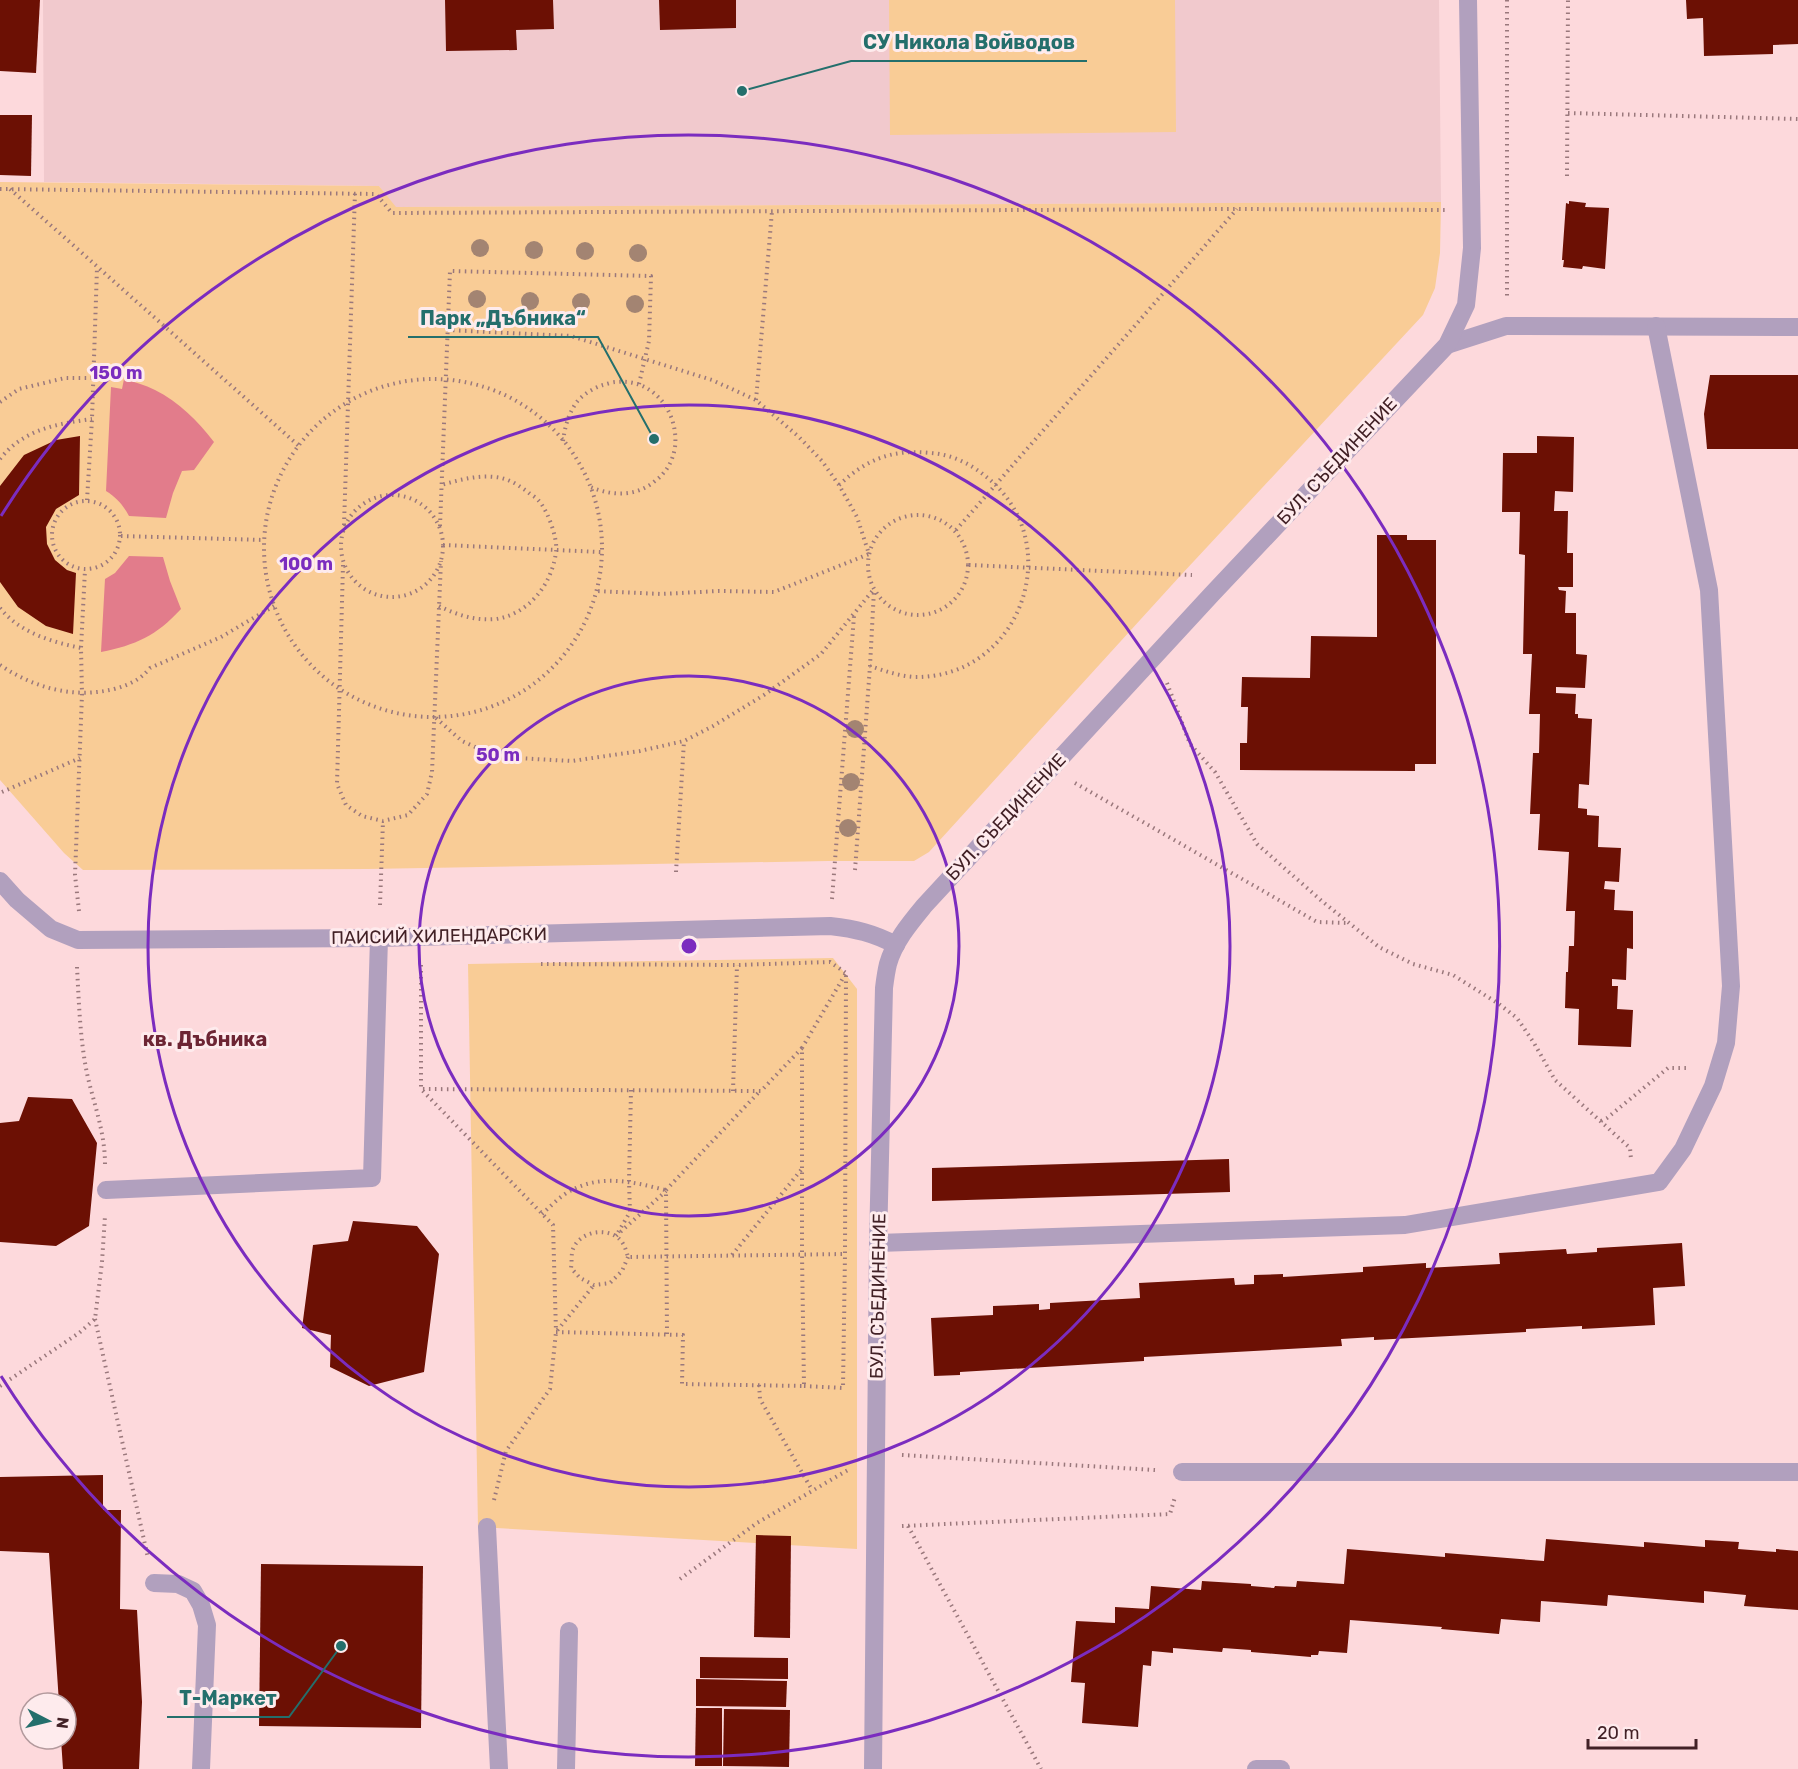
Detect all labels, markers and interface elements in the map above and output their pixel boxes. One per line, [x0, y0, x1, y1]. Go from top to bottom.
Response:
callout: СУ Никола Войводов [851, 23, 1087, 61]
text: СУ Никола Войводов [863, 30, 1075, 54]
callout: Парк „Дъбника“ [408, 299, 598, 337]
text: Парк „Дъбника“ [420, 306, 586, 330]
text: 150 m [89, 362, 143, 384]
street label: БУЛ. СЪЕДИНЕНИЕ [1272, 393, 1402, 529]
text: 100 m [279, 553, 333, 575]
text: 50 m [476, 744, 520, 766]
street label: БУЛ. СЪЕДИНЕНИЕ [941, 749, 1071, 885]
street label: ПАИСИЙ ХИЛЕНДАРСКИ [331, 923, 547, 949]
centre of rings [679, 936, 699, 956]
district label: кв. Дъбника [143, 1027, 267, 1051]
street label: БУЛ. СЪЕДИНЕНИЕ [866, 1213, 890, 1379]
callout: Т-Маркет [167, 1679, 289, 1717]
text: Т-Маркет [179, 1686, 277, 1710]
north arrow [18, 1691, 78, 1751]
scale bar [1588, 1712, 1696, 1750]
text: N [52, 1716, 73, 1730]
text: 20 m [1597, 1722, 1639, 1744]

